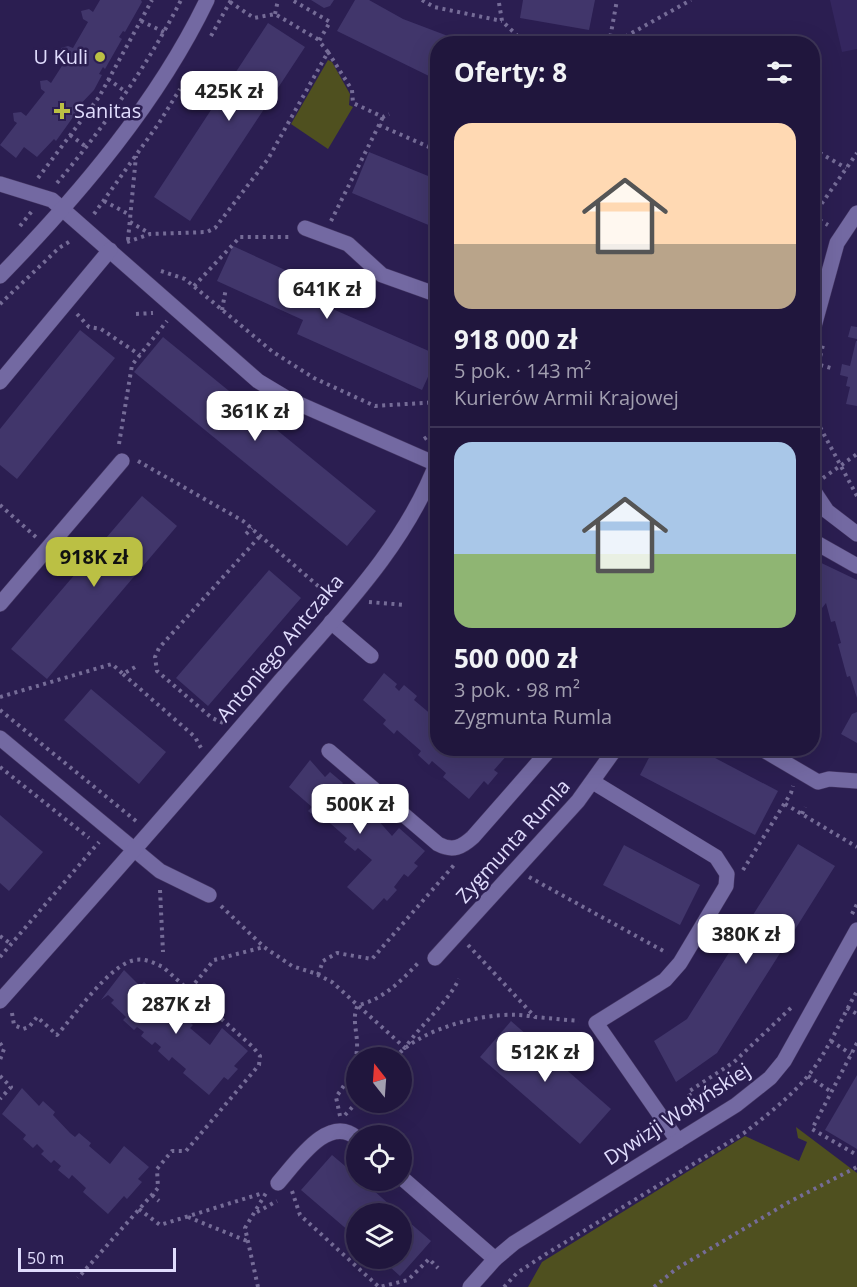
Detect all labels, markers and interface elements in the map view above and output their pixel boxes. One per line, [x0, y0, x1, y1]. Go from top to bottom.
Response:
place label: U Kuli [34, 43, 88, 70]
marker: U Kuli [93, 50, 107, 64]
text: Oferty: 8 [454, 54, 567, 90]
icon: filters [763, 56, 796, 89]
pin: 425K zł [174, 71, 284, 122]
text: 425K zł [195, 77, 263, 104]
place label: Sanitas [74, 97, 141, 124]
marker: Sanitas [55, 104, 69, 118]
icon: home [571, 162, 679, 270]
pin: 641K zł [272, 269, 382, 320]
text: 641K zł [293, 275, 361, 302]
text: 918 000 zł [454, 321, 577, 357]
text: 5 pok. · 143 m² [454, 357, 591, 384]
text: Kurierów Armii Krajowej [454, 384, 679, 411]
pin: 361K zł [200, 391, 310, 442]
text: 361K zł [221, 397, 289, 424]
icon: home [571, 481, 679, 589]
pin: 918K zł [39, 537, 149, 588]
text: 918K zł [60, 543, 128, 570]
street label: Antoniego Antczaka [210, 568, 349, 727]
text: 500 000 zł [454, 640, 577, 676]
text: 3 pok. · 98 m² [454, 676, 580, 703]
text: Zygmunta Rumla [454, 703, 612, 730]
street label: Zygmunta Rumla [450, 773, 576, 908]
pin: 500K zł [305, 784, 415, 835]
text: 500K zł [326, 790, 394, 817]
pin: 380K zł [691, 914, 801, 965]
text: 380K zł [712, 920, 780, 947]
pin: 287K zł [121, 984, 231, 1035]
text: 287K zł [142, 990, 210, 1017]
pin: 512K zł [490, 1032, 600, 1083]
text: 512K zł [511, 1038, 579, 1065]
north arrow [346, 1047, 412, 1113]
map controls [346, 1047, 412, 1269]
street label: Dywizji Wołyńskiej [599, 1056, 755, 1171]
button: locate [346, 1125, 412, 1191]
button: layers [346, 1203, 412, 1269]
scale bar [18, 1245, 176, 1272]
text: 50 m [27, 1247, 64, 1269]

